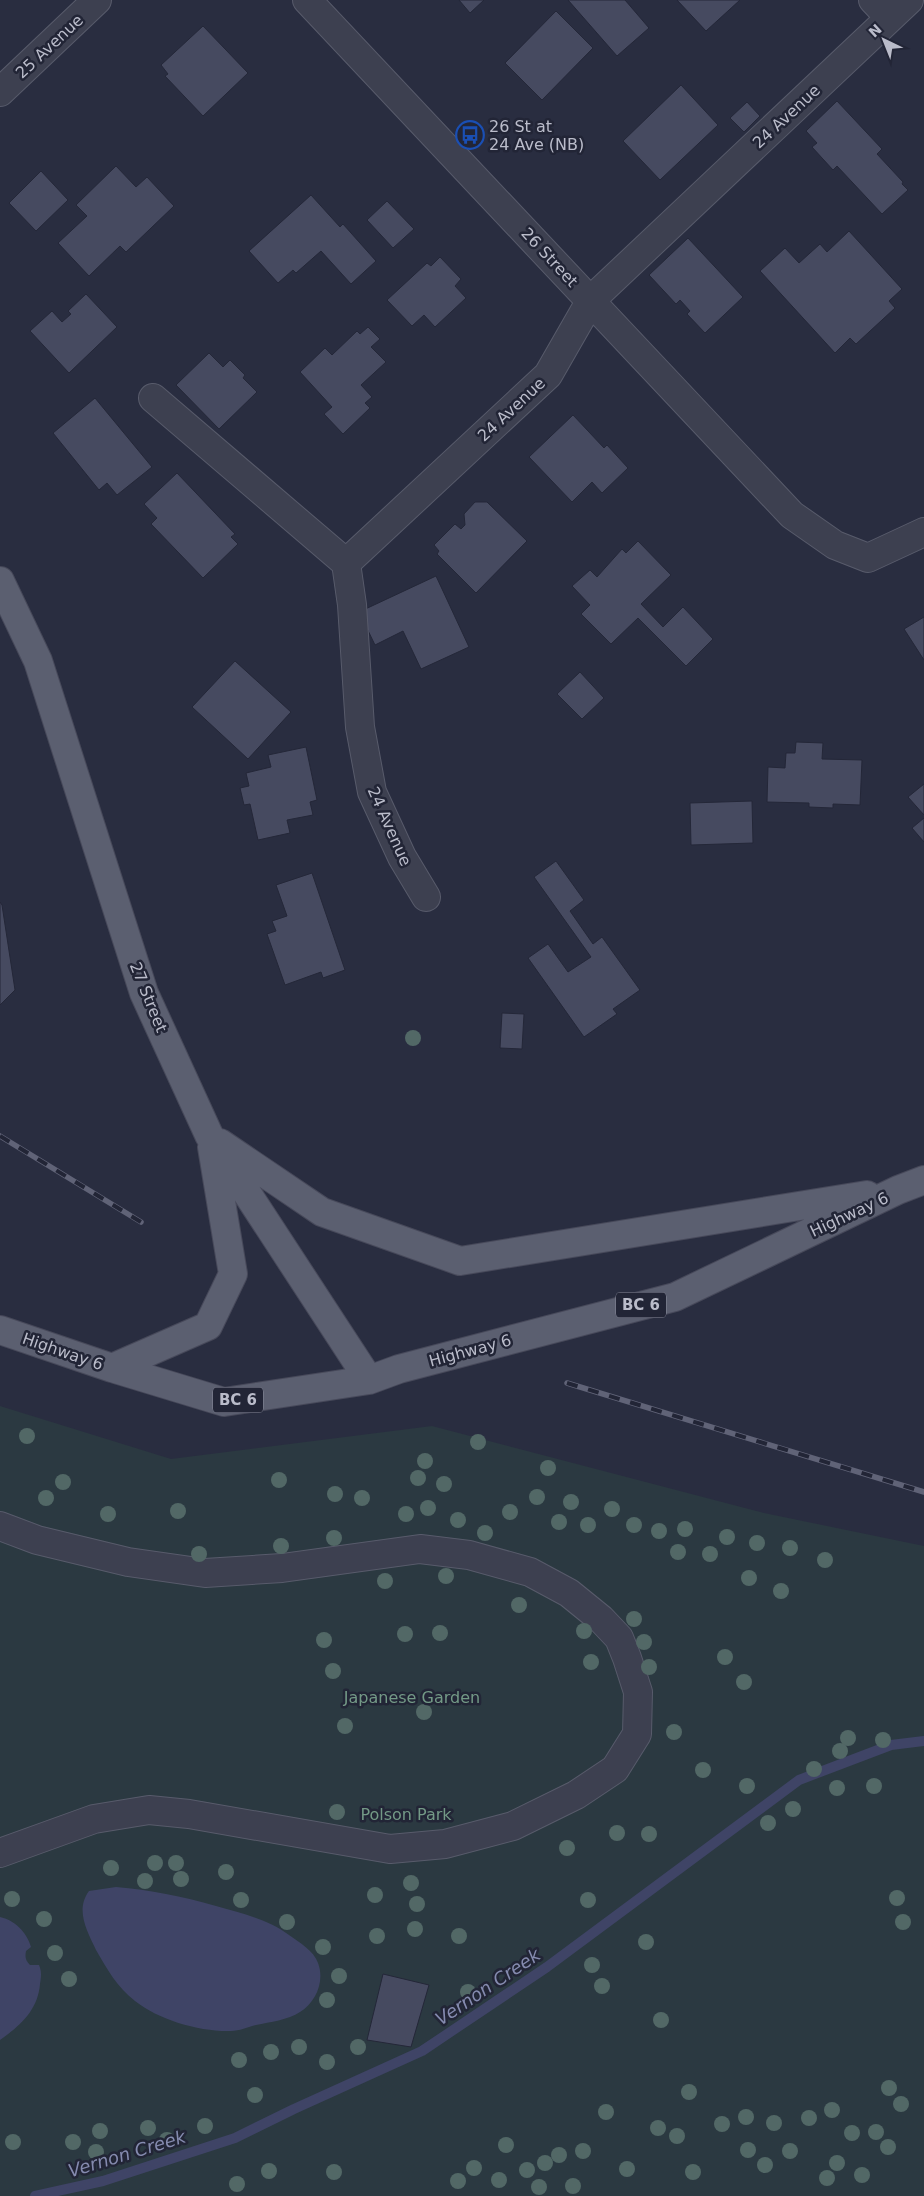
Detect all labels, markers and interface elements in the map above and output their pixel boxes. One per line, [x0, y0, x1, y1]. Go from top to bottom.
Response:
street label: 25 Avenue [12, 10, 87, 82]
north arrow [859, 15, 909, 65]
text: N [865, 21, 885, 40]
street label: 24 Avenue [749, 80, 824, 152]
place label: 26 St at 24 Ave (NB) [489, 117, 584, 154]
bus stop icon: 26 St at 24 Ave (NB) [455, 120, 485, 150]
street label: 26 Street [517, 224, 582, 291]
street label: 24 Avenue [474, 373, 549, 445]
street label: 24 Avenue [364, 784, 415, 869]
street label: 27 Street [126, 959, 171, 1035]
street label: Highway 6 [807, 1188, 891, 1241]
road number: BC 6 [616, 1292, 666, 1318]
street label: Highway 6 [20, 1329, 106, 1374]
street label: Highway 6 [427, 1330, 513, 1371]
road number: BC 6 [213, 1388, 263, 1412]
park label: Japanese Garden [343, 1688, 480, 1707]
park label: Polson Park [360, 1805, 452, 1824]
water label: Vernon Creek [431, 1943, 545, 2029]
water label: Vernon Creek [66, 2125, 190, 2181]

